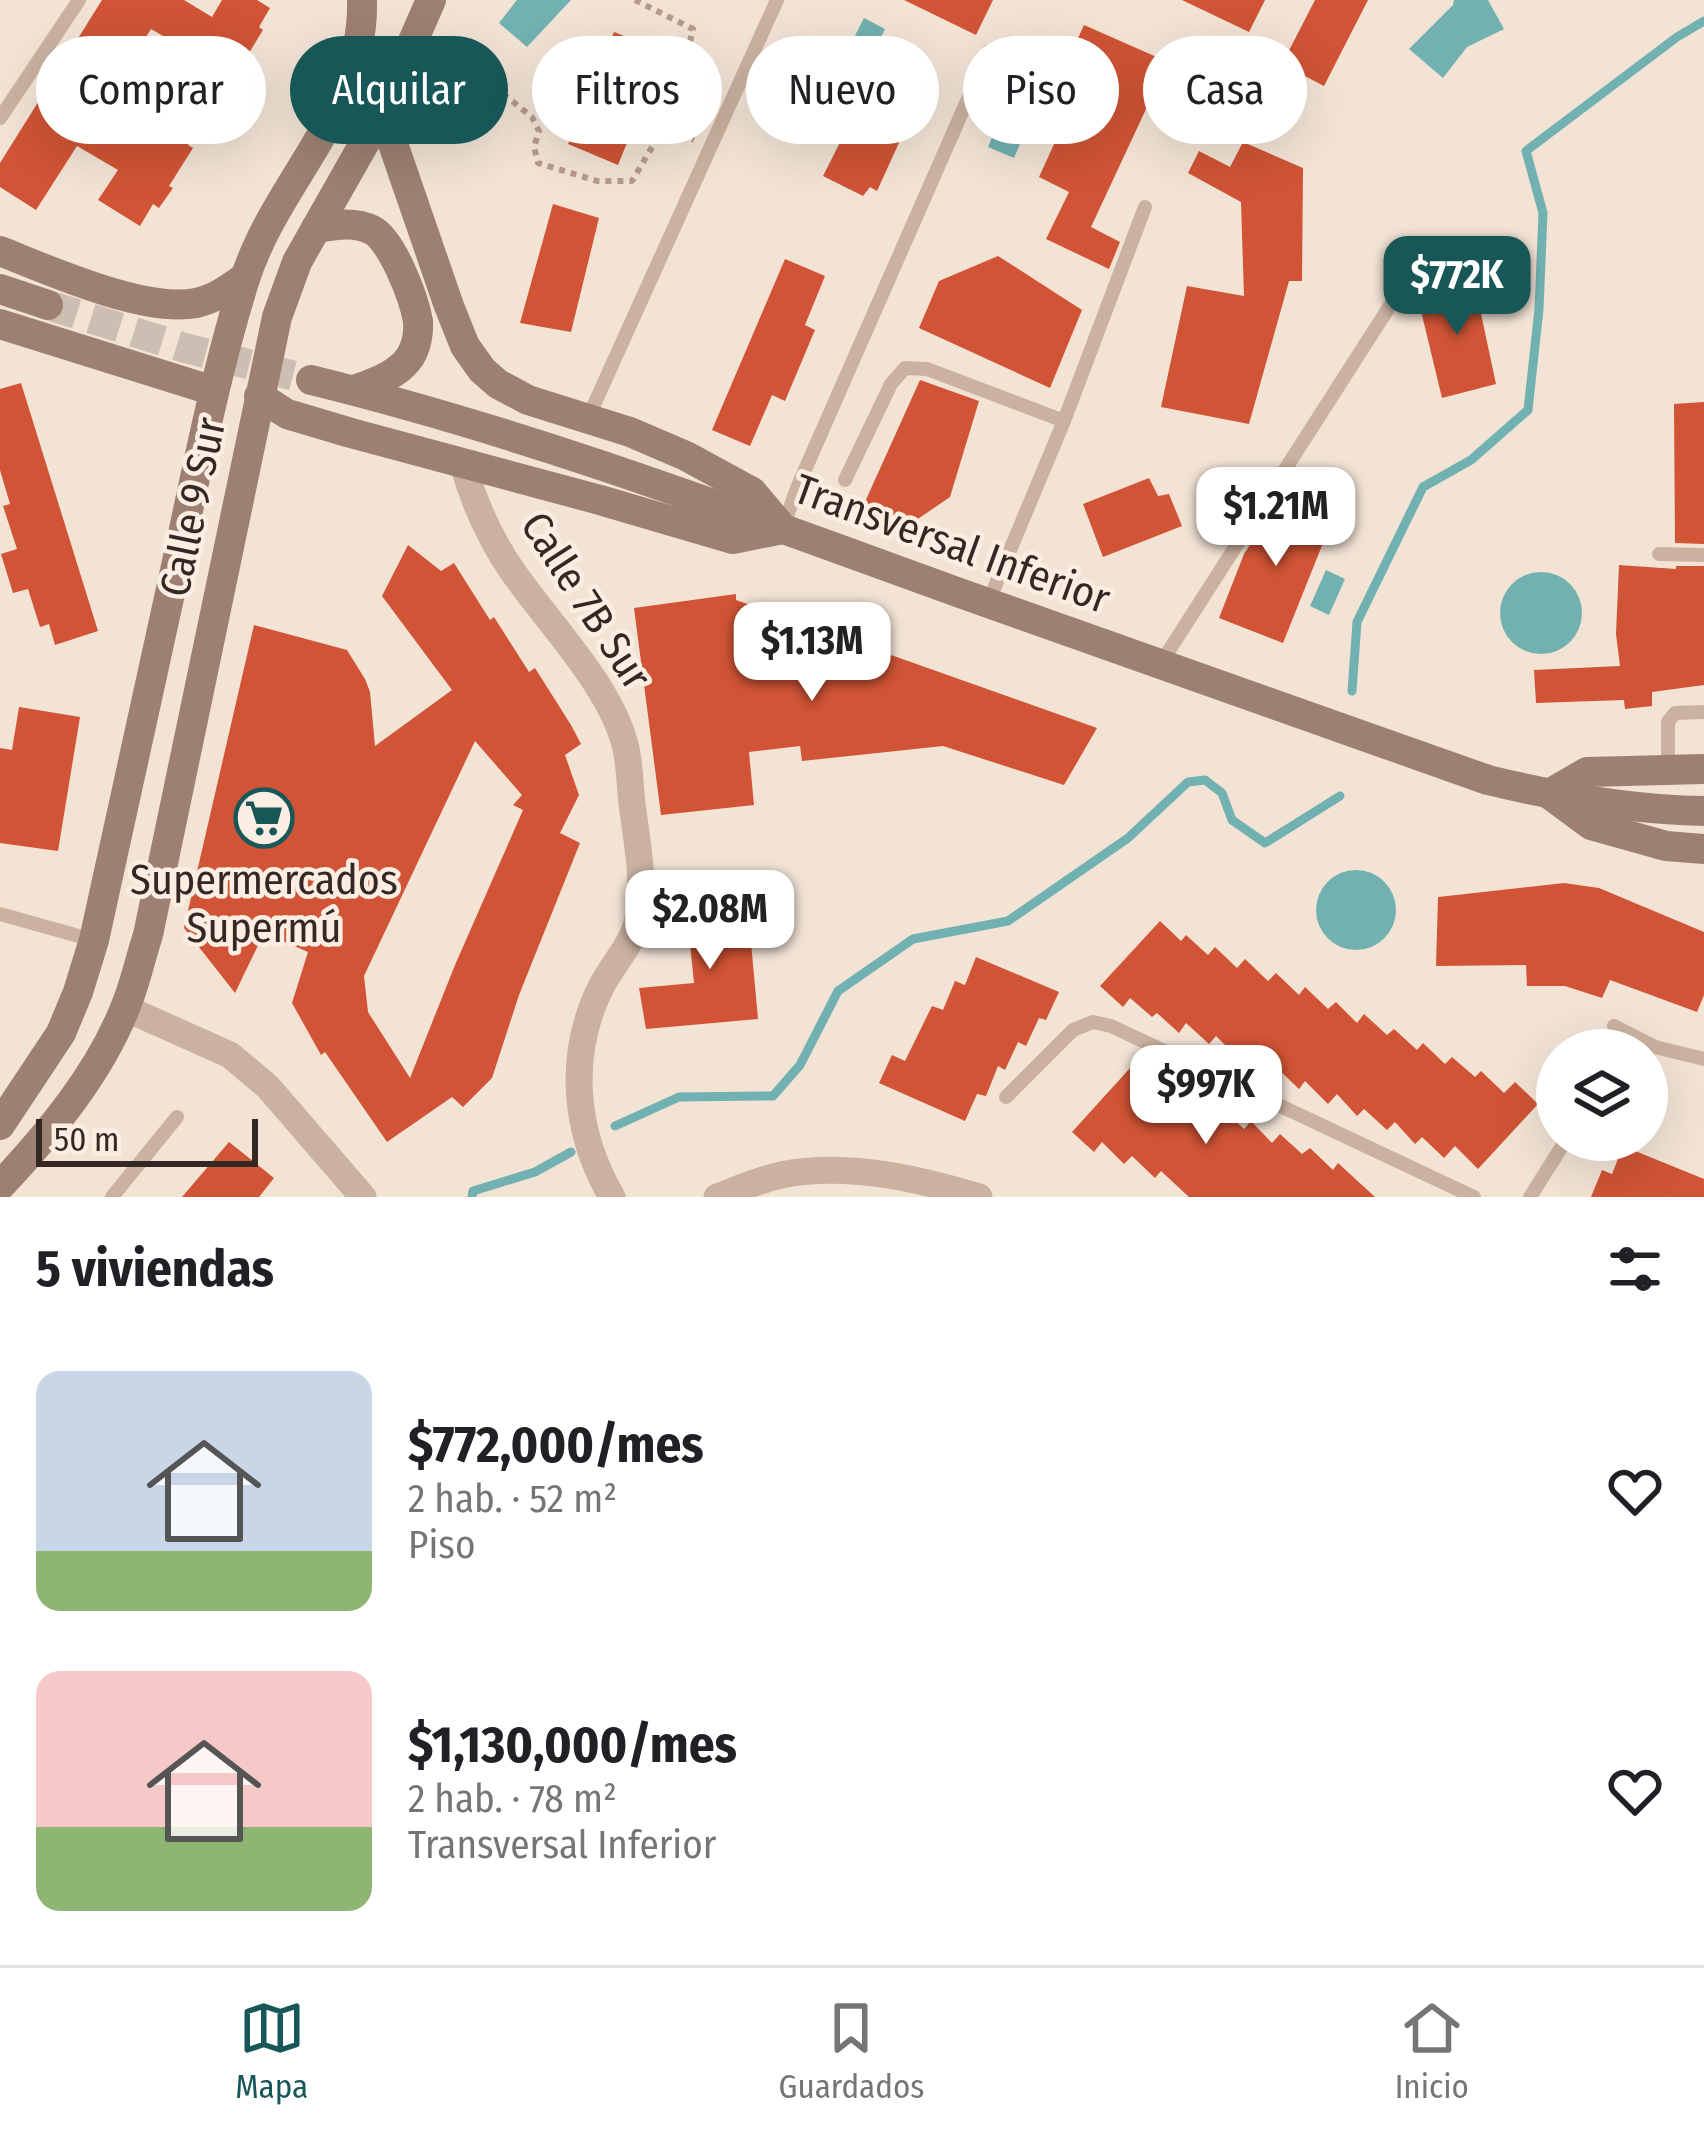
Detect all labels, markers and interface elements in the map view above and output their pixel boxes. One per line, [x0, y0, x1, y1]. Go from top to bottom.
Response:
chip: Comprar [36, 36, 266, 144]
chip: Alquilar [290, 36, 508, 144]
chip: Filtros [532, 36, 722, 144]
chip: Nuevo [746, 36, 939, 144]
chip: Piso [963, 36, 1119, 144]
chip: Casa [1143, 36, 1307, 144]
pin: $772K [1373, 236, 1541, 338]
text: $772K [1411, 252, 1503, 298]
street label: Calle 9 Sur [150, 413, 236, 601]
street label: Transversal Inferior [787, 464, 1117, 624]
pin: $1.21M [1178, 467, 1374, 569]
text: $1.21M [1223, 483, 1329, 529]
street label: Calle 7B Sur [510, 503, 662, 699]
pin: $1.13M [714, 602, 910, 704]
text: $1.13M [761, 618, 863, 664]
supermarket icon: Supermercados Supermú [233, 787, 295, 849]
place label: Supermercados Supermú [130, 855, 398, 953]
pin: $2.08M [612, 870, 808, 972]
text: $2.08M [652, 886, 768, 932]
map controls [1536, 1029, 1668, 1161]
button: layers [1536, 1029, 1668, 1161]
pin: $997K [1122, 1045, 1290, 1147]
text: $997K [1157, 1061, 1255, 1107]
scale bar [36, 1113, 258, 1166]
text: 50 m [54, 1120, 119, 1160]
icon: filters [1602, 1236, 1668, 1302]
text: 5 viviendas [36, 1238, 274, 1300]
text: $772,000/mes [408, 1414, 704, 1476]
icon: home [132, 1419, 276, 1563]
icon: heart [1602, 1458, 1668, 1524]
text: 2 hab. · 52 m² [408, 1476, 617, 1522]
text: Piso [408, 1522, 475, 1568]
text: $1,130,000/mes [408, 1714, 737, 1776]
icon: home [132, 1719, 276, 1863]
icon: heart [1602, 1758, 1668, 1824]
text: 2 hab. · 78 m² [408, 1776, 617, 1822]
text: Transversal Inferior [408, 1822, 716, 1868]
tab: Mapa [235, 1995, 308, 2107]
tab: Guardados [778, 1995, 924, 2107]
tab: Inicio [1395, 1995, 1469, 2107]

